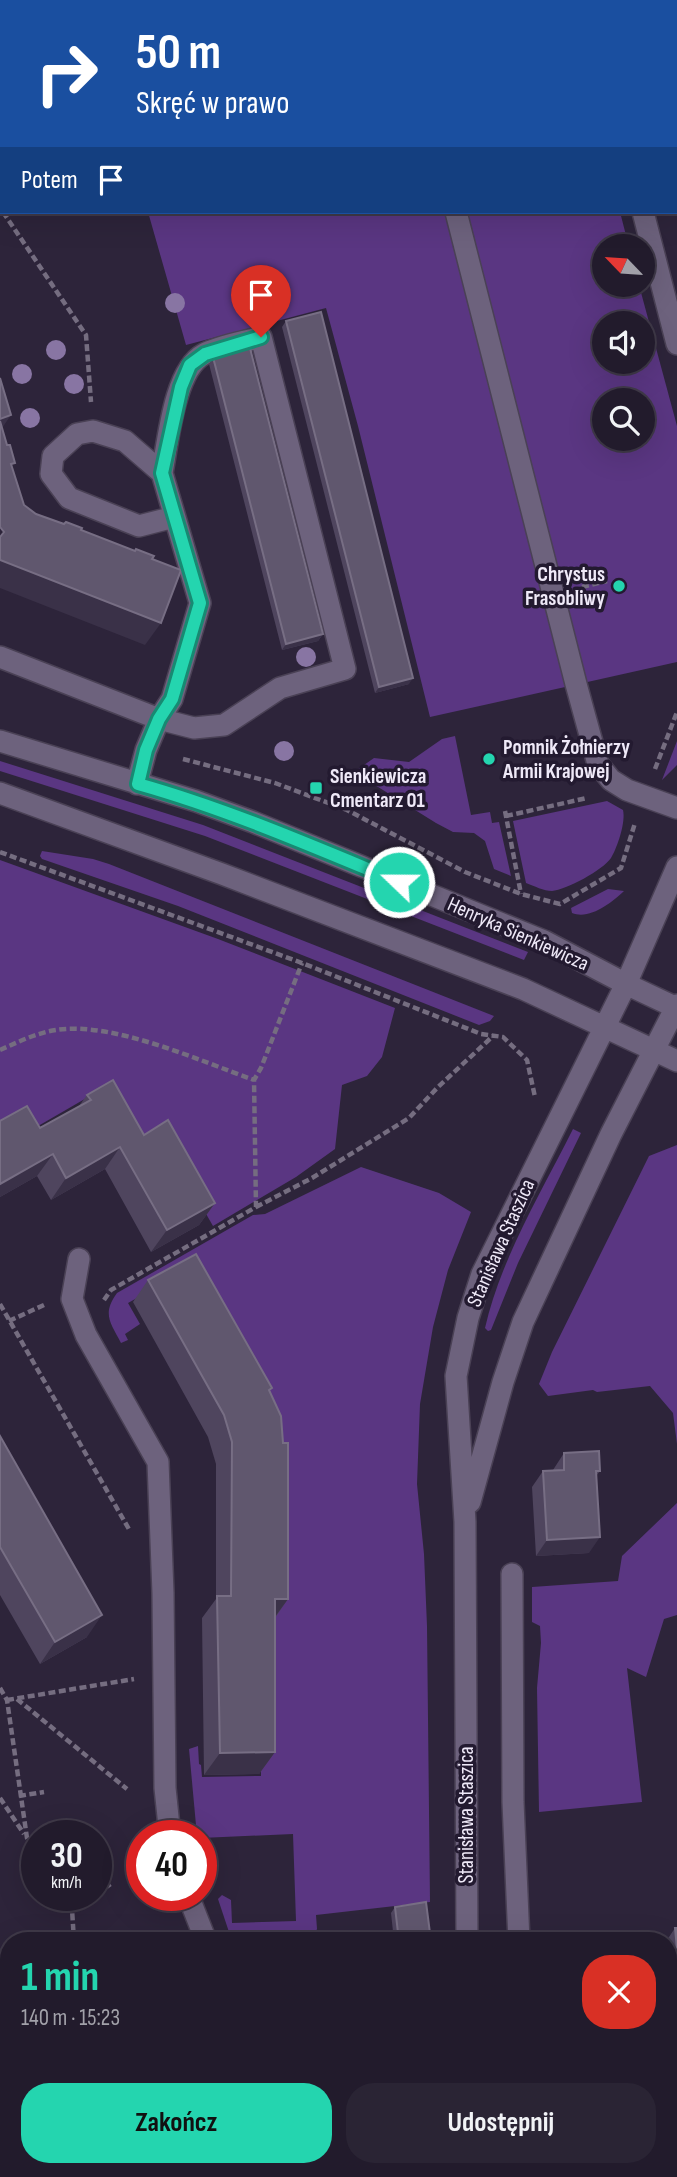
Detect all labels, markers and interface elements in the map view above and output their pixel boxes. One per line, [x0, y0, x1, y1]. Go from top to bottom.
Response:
text: 50 m [136, 24, 221, 83]
icon: right [21, 28, 112, 119]
text: Skręć w prawo [136, 84, 290, 123]
icon: arrive [92, 161, 130, 199]
text: Potem [21, 165, 78, 196]
north arrow [592, 234, 654, 298]
map controls [592, 234, 655, 451]
pin [231, 265, 291, 337]
icon: arrive [242, 276, 280, 314]
button: sound [592, 311, 655, 374]
button: search [592, 388, 655, 451]
place label: Chrystus Frasobliwy [525, 562, 605, 611]
marker: Chrystus Frasobliwy [611, 578, 627, 594]
place label: Pomnik Żołnierzy Armii Krajowej [502, 735, 630, 784]
marker: Pomnik Żołnierzy Armii Krajowej [481, 751, 497, 767]
place label: Sienkiewicza Cmentarz 01 [330, 764, 426, 813]
marker: Sienkiewicza Cmentarz 01 [308, 780, 324, 796]
position arrow [362, 845, 436, 919]
street label: Henryka Sienkiewicza [443, 892, 593, 976]
street label: Stanisława Staszica [462, 1175, 540, 1311]
street label: Stanisława Staszica [454, 1747, 479, 1883]
speed limit sign: 40 [126, 1820, 217, 1911]
text: 30 [50, 1835, 83, 1878]
text: km/h [51, 1872, 82, 1893]
text: 1 min [21, 1952, 99, 2003]
button: close [582, 1955, 656, 2029]
text: 140 m · 15:23 [21, 2004, 120, 2032]
button: Zakończ [21, 2083, 332, 2163]
button: Udostępnij [346, 2083, 656, 2163]

